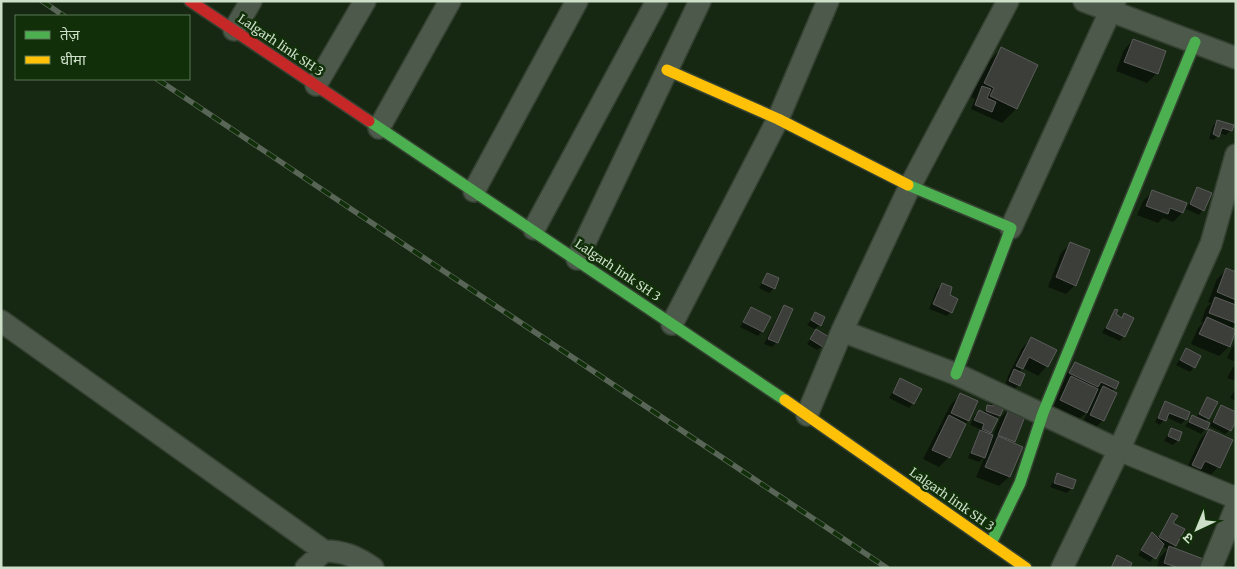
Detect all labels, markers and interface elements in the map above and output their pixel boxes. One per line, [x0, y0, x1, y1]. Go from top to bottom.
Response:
street label: Lalgarh link SH 3 [235, 11, 327, 79]
legend [15, 15, 190, 80]
text: तेज़ [60, 25, 81, 44]
text: धीमा [60, 50, 87, 69]
street label: Lalgarh link SH 3 [572, 236, 664, 304]
street label: Lalgarh link SH 3 [907, 464, 997, 534]
north arrow [1172, 504, 1222, 554]
text: उ [1178, 528, 1197, 548]

